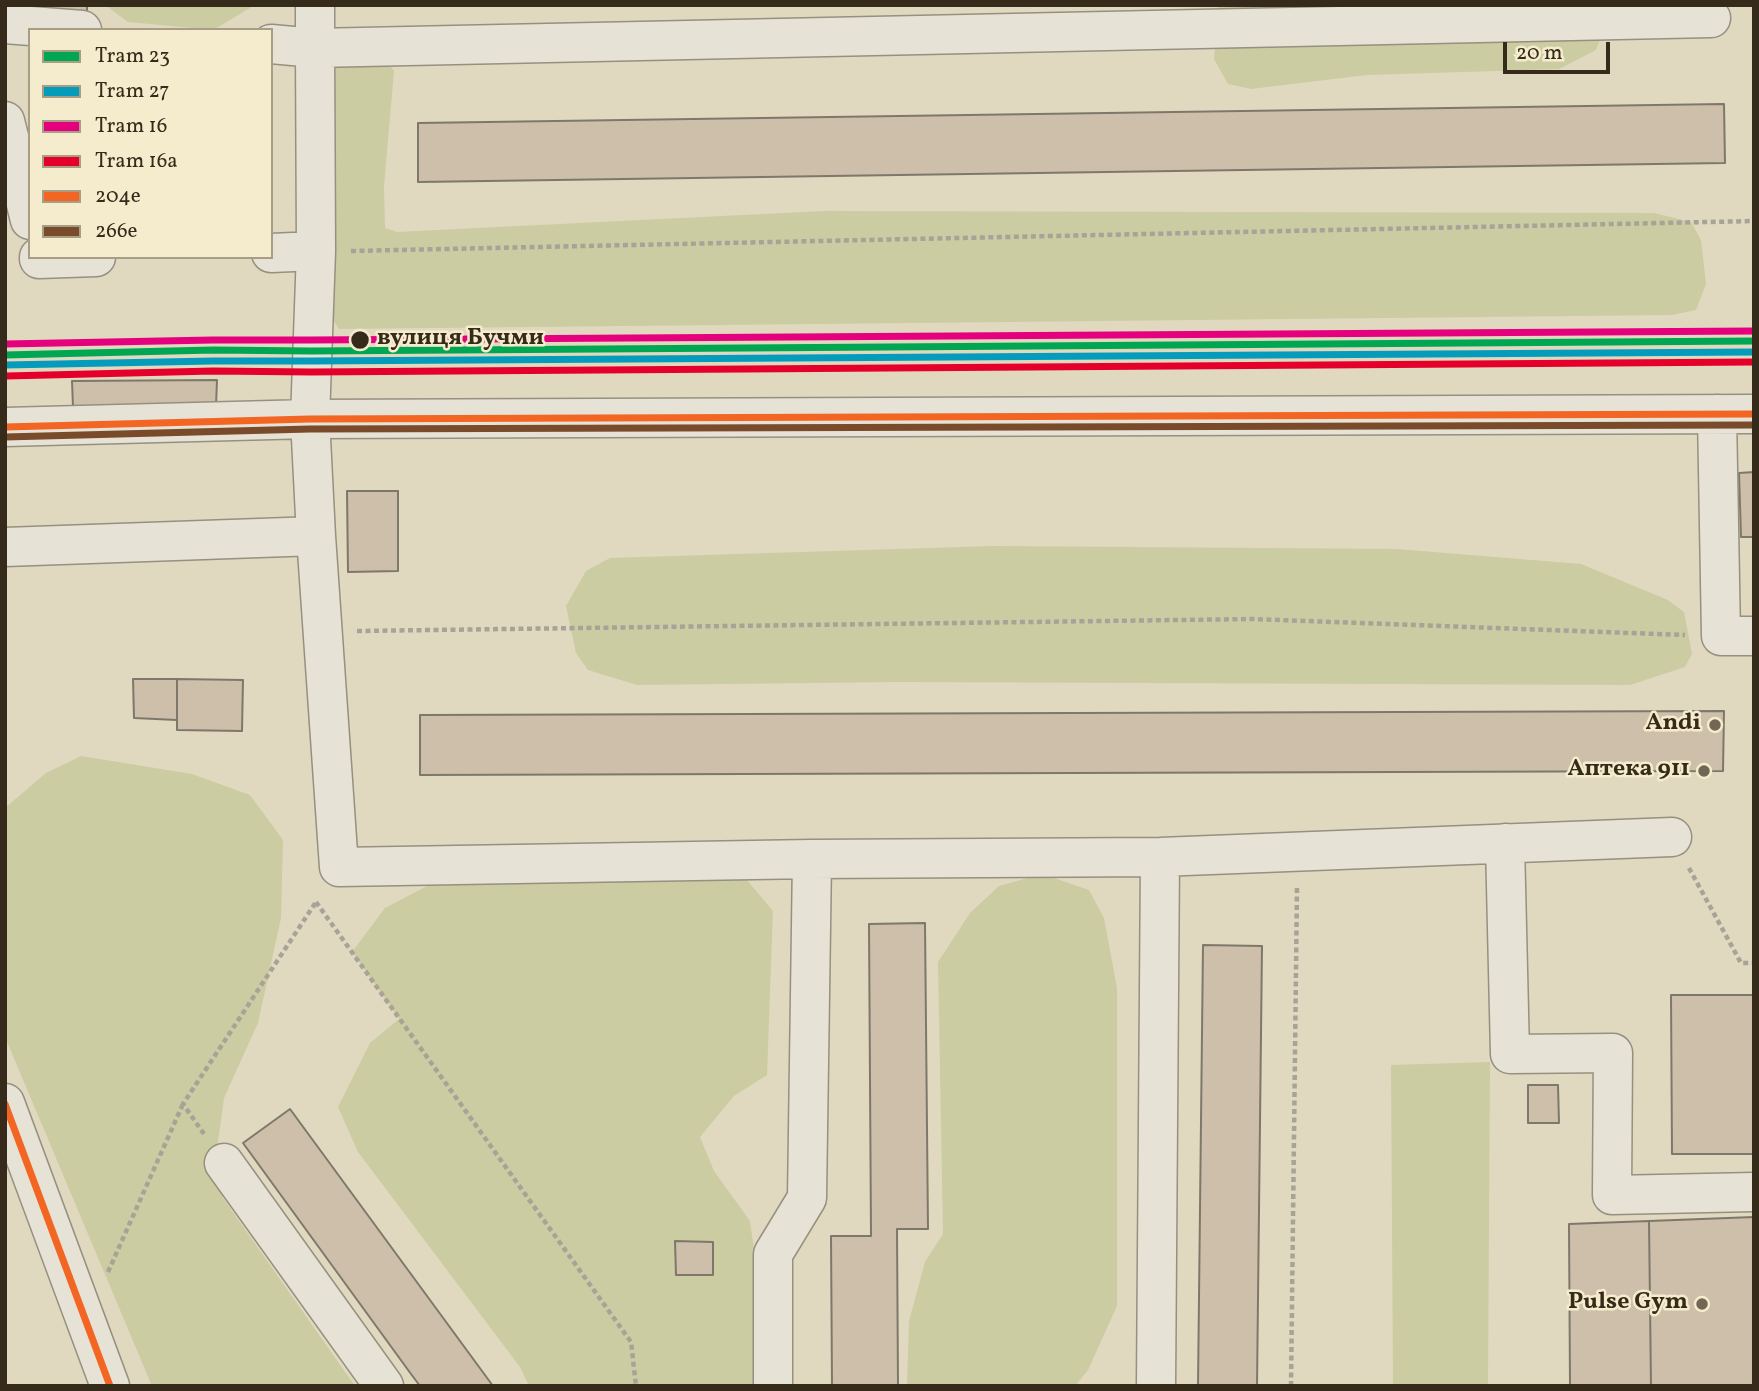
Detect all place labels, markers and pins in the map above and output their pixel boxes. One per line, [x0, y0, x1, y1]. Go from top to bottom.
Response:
place label: вулиця Бучми [377, 326, 544, 354]
marker: вулиця Бучми [349, 329, 371, 351]
place label: Andi [1646, 711, 1701, 739]
marker: Andi [1707, 717, 1723, 733]
place label: Аптека 911 [1567, 757, 1690, 785]
marker: Аптека 911 [1696, 763, 1712, 779]
place label: Pulse Gym [1568, 1290, 1688, 1318]
marker: Pulse Gym [1694, 1296, 1710, 1312]

